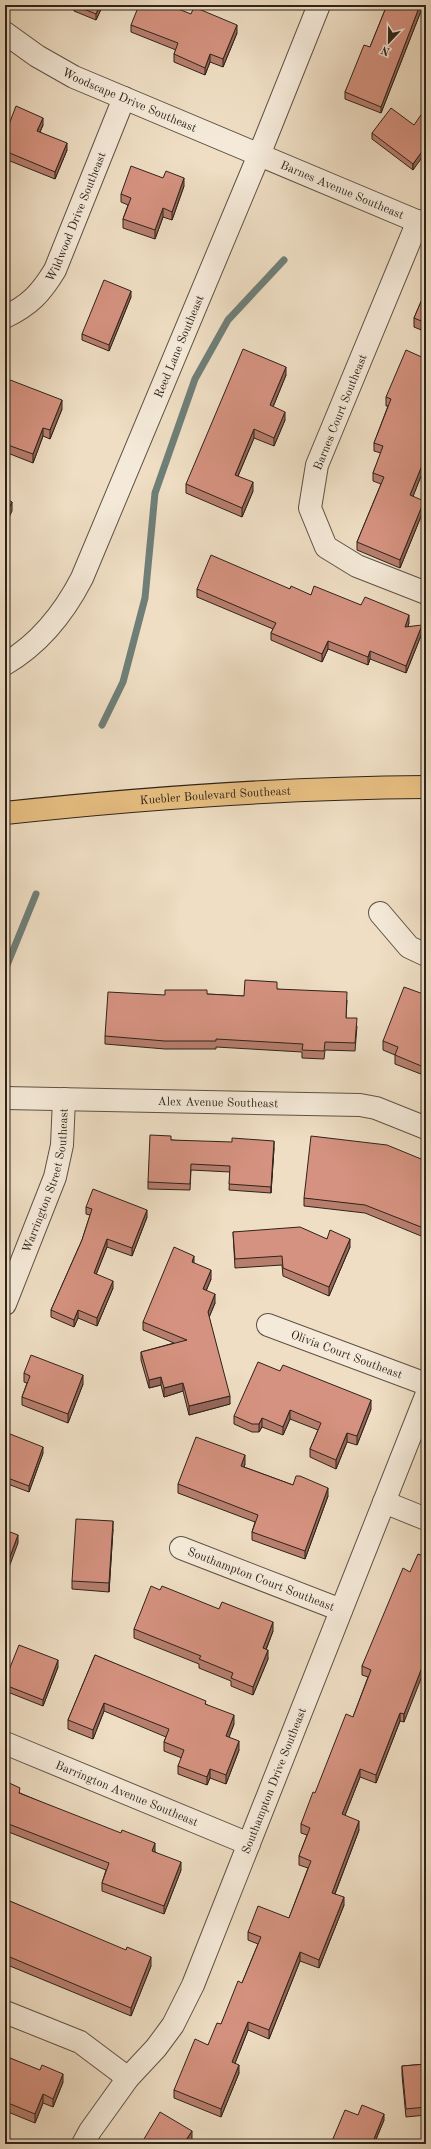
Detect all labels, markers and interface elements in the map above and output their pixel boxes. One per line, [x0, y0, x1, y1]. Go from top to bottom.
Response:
north arrow [369, 22, 409, 62]
text: N [379, 43, 392, 57]
street label: Woodscape Drive Southeast [60, 66, 198, 135]
street label: Wildwood Drive Southeast [44, 151, 109, 284]
street label: Barnes Avenue Southeast [278, 159, 405, 222]
street label: Reed Lane Southeast [153, 294, 207, 400]
street label: Barnes Court Southeast [312, 353, 370, 472]
street label: Kuebler Boulevard Southeast [139, 786, 291, 807]
street label: Alex Avenue Southeast [158, 1096, 278, 1110]
street label: Warrington Street Southeast [21, 1108, 71, 1255]
street label: Olivia Court Southeast [289, 1329, 404, 1382]
street label: Southampton Court Southeast [186, 1546, 336, 1614]
street label: Southampton Drive Southeast [240, 1706, 309, 1856]
street label: Barrington Avenue Southeast [53, 1760, 200, 1829]

